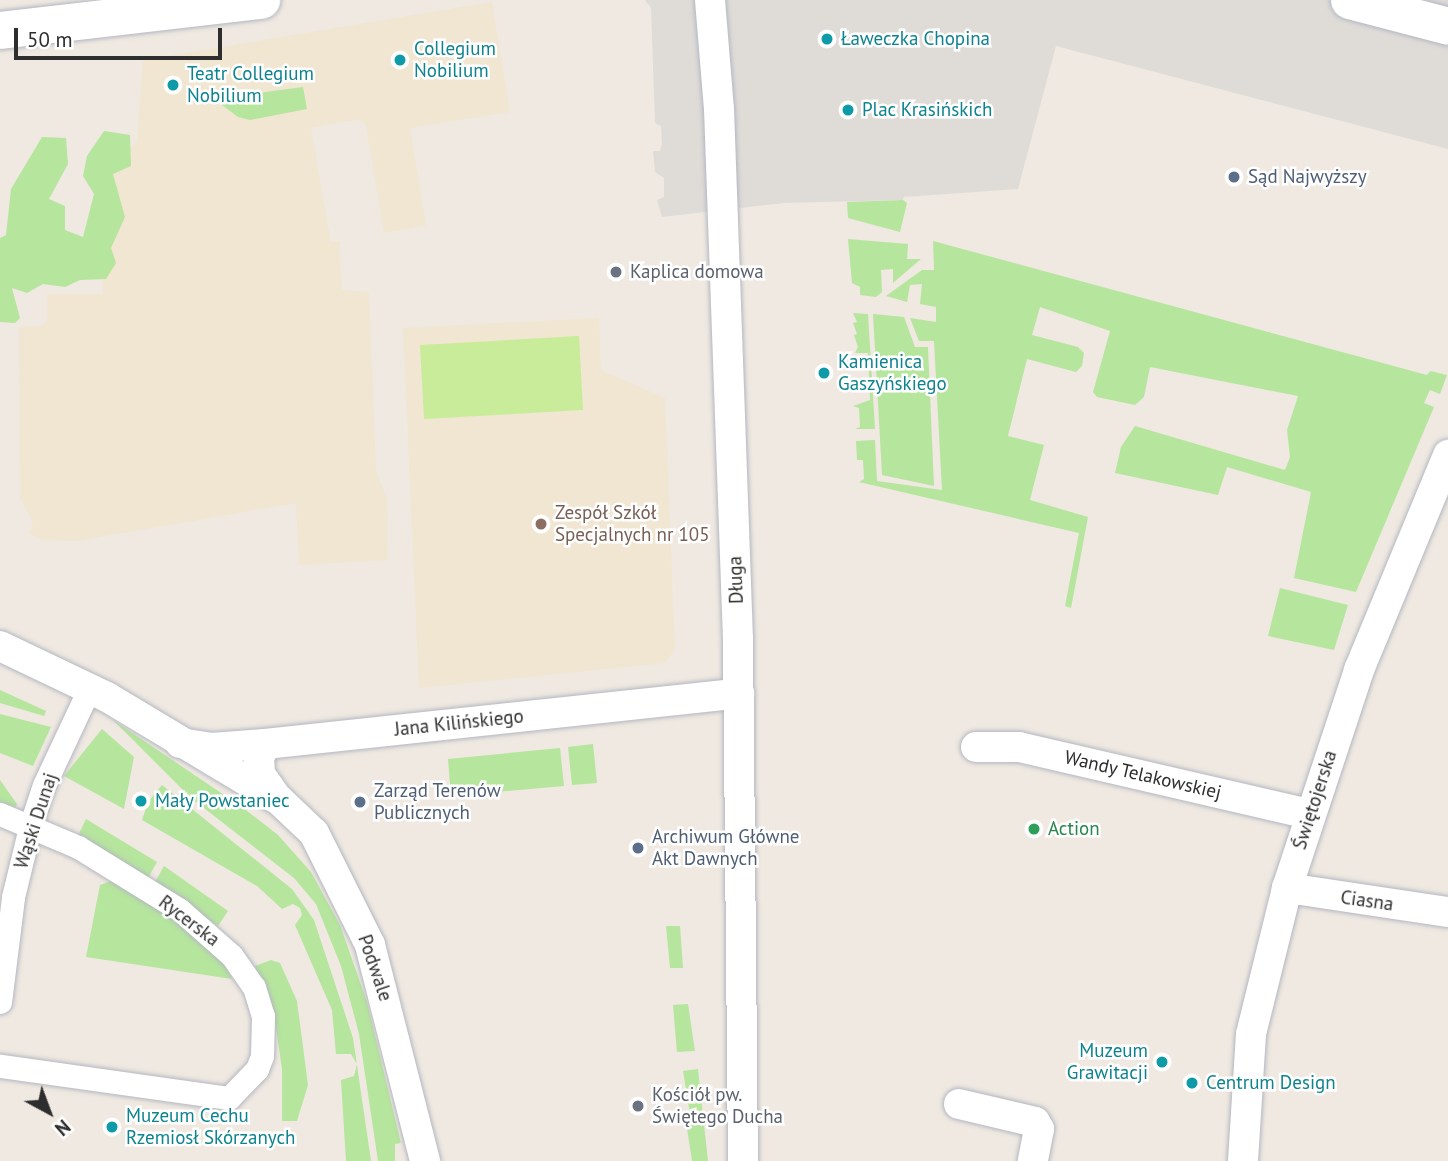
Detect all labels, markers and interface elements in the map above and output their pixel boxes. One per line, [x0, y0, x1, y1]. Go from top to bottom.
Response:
scale bar [18, 14, 226, 58]
text: 50 m [27, 26, 73, 53]
place label: Ławeczka Chopina [841, 28, 990, 50]
marker: Ławeczka Chopina [819, 31, 835, 47]
place label: Collegium Nobilium [414, 38, 496, 82]
marker: Collegium Nobilium [392, 52, 408, 68]
place label: Teatr Collegium Nobilium [187, 63, 314, 107]
marker: Teatr Collegium Nobilium [165, 77, 181, 93]
place label: Plac Krasińskich [862, 99, 993, 121]
marker: Plac Krasińskich [840, 102, 856, 118]
place label: Sąd Najwyższy [1248, 166, 1366, 188]
marker: Sąd Najwyższy [1226, 169, 1242, 185]
place label: Kaplica domowa [630, 261, 764, 283]
marker: Kaplica domowa [608, 264, 624, 280]
place label: Kamienica Gaszyńskiego [838, 351, 947, 395]
marker: Kamienica Gaszyńskiego [816, 365, 832, 381]
place label: Zespół Szkół Specjalnych nr 105 [555, 502, 709, 546]
marker: Zespół Szkół Specjalnych nr 105 [533, 516, 549, 532]
street label: Długa [724, 556, 748, 604]
street label: Jana Kilińskiego [393, 705, 525, 741]
street label: Wandy Telakowskiej [1062, 746, 1224, 804]
street label: Świętojerska [1288, 748, 1342, 852]
street label: Wąski Dunaj [10, 770, 62, 872]
place label: Zarząd Terenów Publicznych [374, 780, 501, 824]
place label: Mały Powstaniec [155, 790, 290, 812]
marker: Mały Powstaniec [133, 793, 149, 809]
marker: Zarząd Terenów Publicznych [352, 794, 368, 810]
place label: Action [1048, 818, 1100, 840]
marker: Action [1026, 821, 1042, 837]
place label: Archiwum Główne Akt Dawnych [652, 826, 799, 870]
marker: Archiwum Główne Akt Dawnych [630, 840, 646, 856]
street label: Ciasna [1339, 886, 1395, 916]
street label: Rycerska [154, 891, 224, 951]
street label: Podwale [353, 932, 397, 1004]
place label: Muzeum Grawitacji [1067, 1040, 1148, 1084]
marker: Muzeum Grawitacji [1154, 1054, 1170, 1070]
place label: Centrum Design [1206, 1072, 1336, 1094]
marker: Centrum Design [1184, 1075, 1200, 1091]
north arrow [14, 1077, 84, 1147]
place label: Kościół pw. Świętego Ducha [652, 1084, 783, 1128]
marker: Kościół pw. Świętego Ducha [630, 1098, 646, 1114]
place label: Muzeum Cechu Rzemiosł Skórzanych [126, 1105, 295, 1149]
text: N [50, 1115, 75, 1141]
marker: Muzeum Cechu Rzemiosł Skórzanych [104, 1119, 120, 1135]

